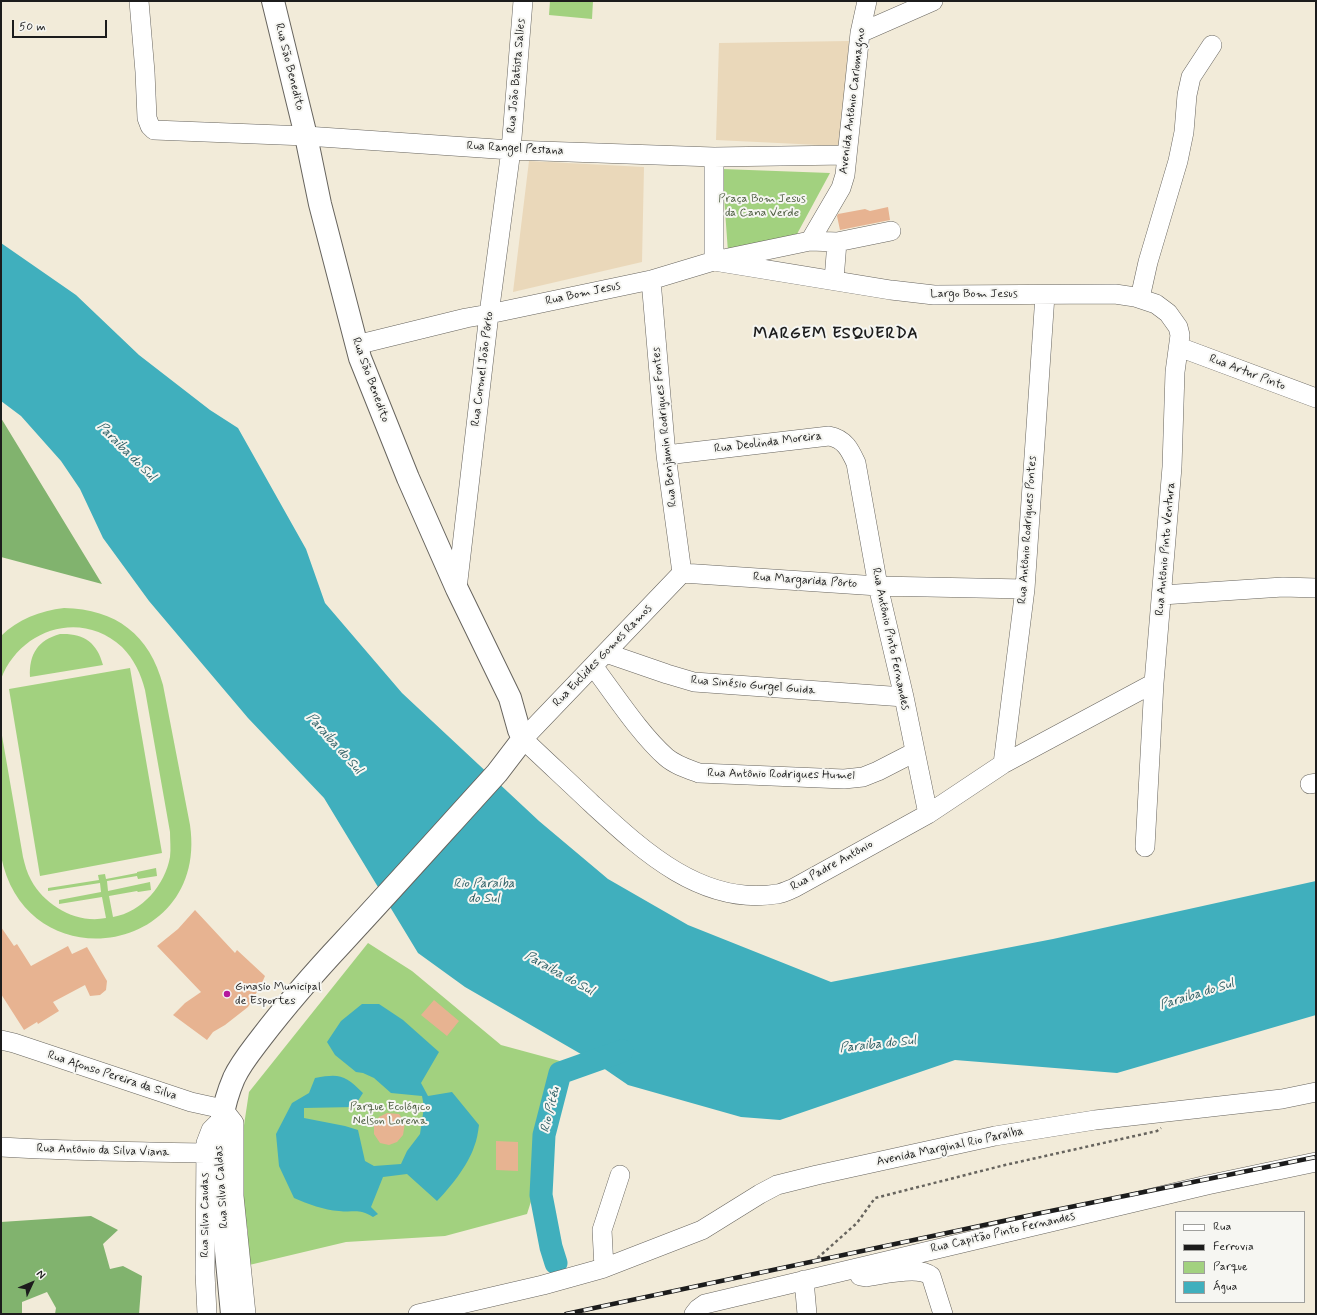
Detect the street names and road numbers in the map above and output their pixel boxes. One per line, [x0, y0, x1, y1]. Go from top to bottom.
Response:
street label: Rua João Batista Salles [505, 18, 529, 134]
street label: Rua São Benedito [271, 22, 307, 112]
street label: Avenida Antônio Carlomagno [837, 27, 869, 175]
street label: Rua Rangel Pestana [466, 139, 564, 159]
street label: Rua Bom Jesus [544, 279, 622, 309]
street label: Largo Bom Jesus [930, 287, 1018, 301]
street label: Rua Coronel João Pôrto [469, 311, 497, 427]
street label: Rua São Benedito [348, 336, 392, 424]
street label: Rua Benjamin Rodrigues Fontes [649, 346, 681, 508]
street label: Rua Artur Pinto [1207, 352, 1287, 394]
street label: Rua Deolinda Moreira [713, 429, 823, 457]
street label: Rua Antônio Rodrigues Pontes [1016, 455, 1040, 605]
street label: Rua Antônio Pinto Ventura [1153, 482, 1179, 616]
street label: Rua Antônio Pinto Fernandes [868, 566, 912, 712]
street label: Rua Margarida Pôrto [752, 570, 858, 592]
street label: Rua Euclides Gomes Ramos [550, 602, 656, 710]
street label: Rua Sinésio Gurgel Guida [690, 673, 816, 699]
street label: Rua Antônio Rodrigues Humel [707, 767, 855, 783]
street label: Rua Padre Antônio [788, 837, 876, 895]
street label: Rua Afonso Pereira da Silva [45, 1048, 179, 1104]
street label: Avenida Marginal Rio Paraíba [875, 1124, 1025, 1170]
street label: Rua Antônio da Silva Viana [36, 1141, 170, 1161]
street label: Rua Silva Caldas [212, 1145, 232, 1229]
street label: Rua Silva Caudas [198, 1173, 212, 1257]
street label: Rua Capitão Pinto Fernandes [929, 1209, 1077, 1257]

